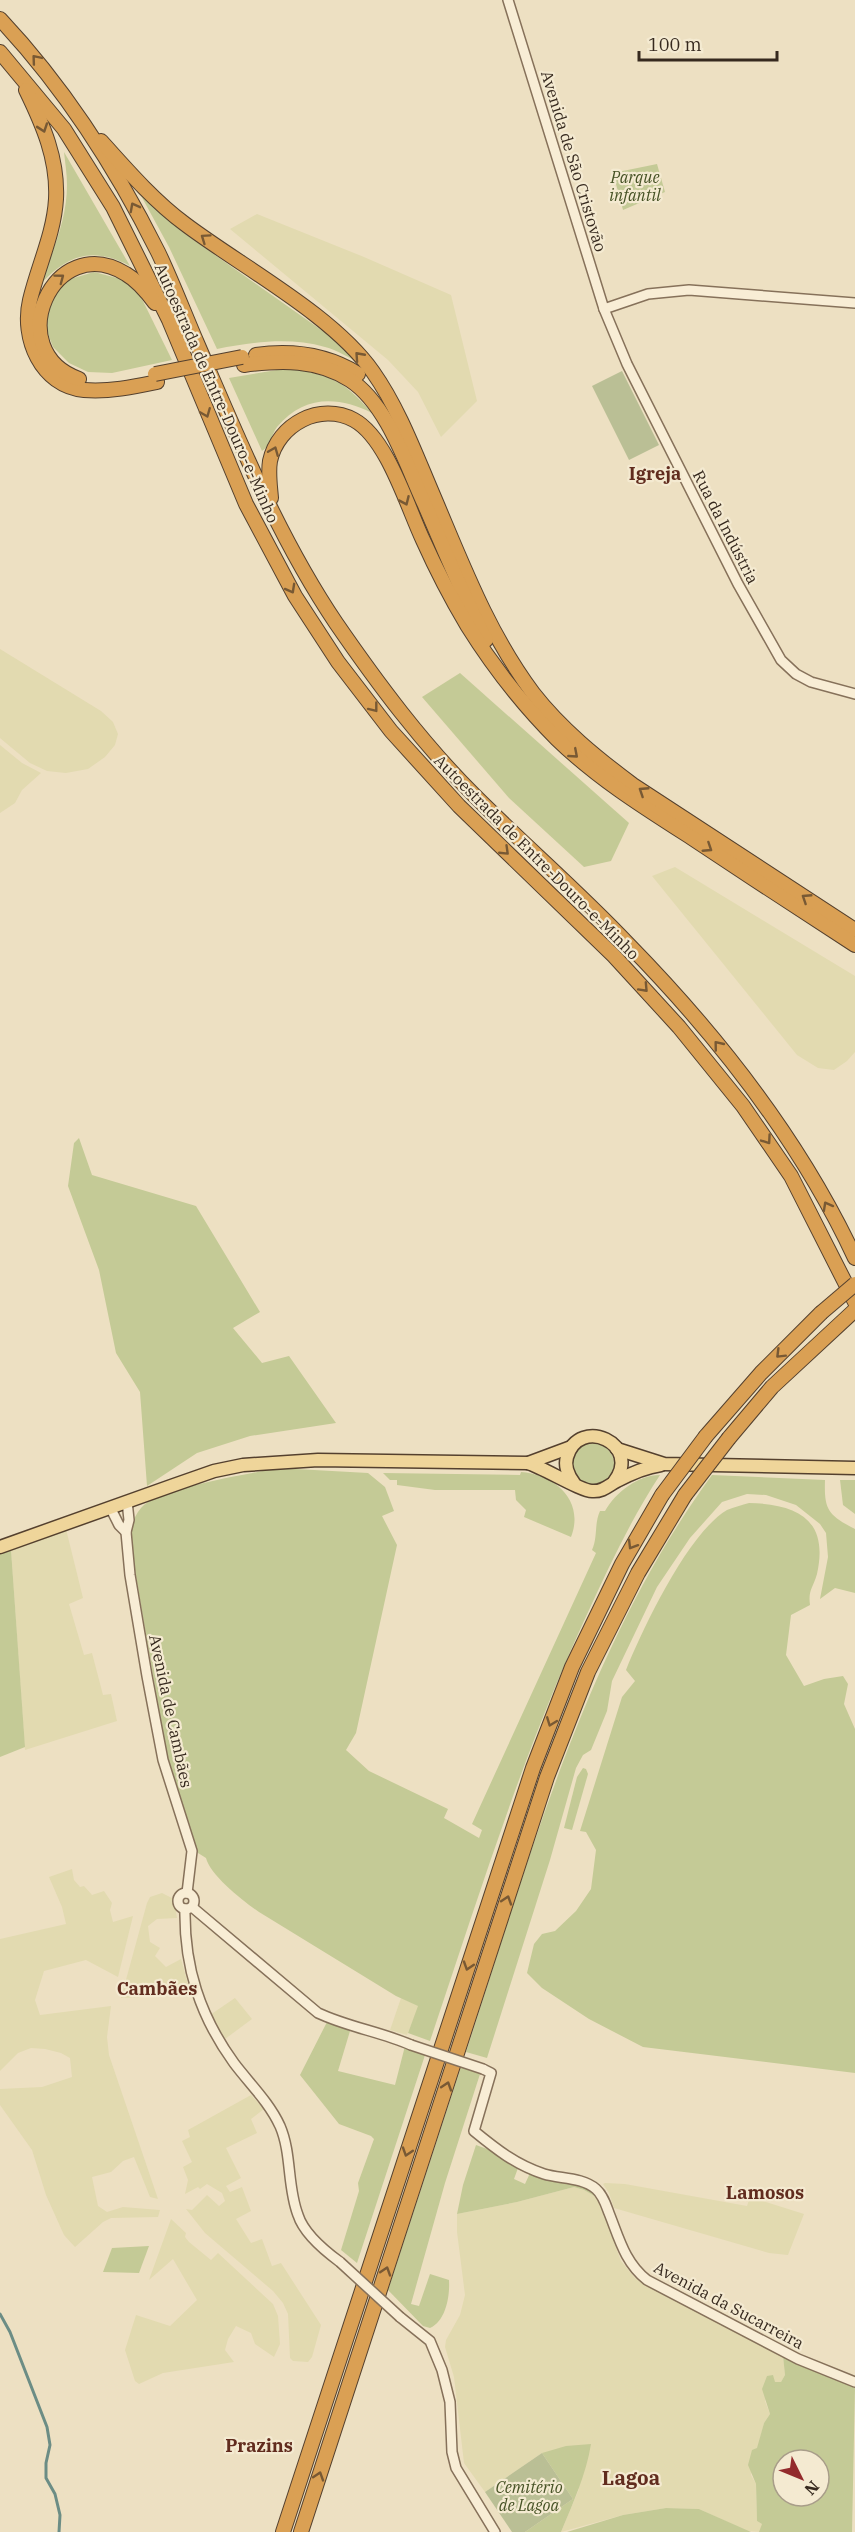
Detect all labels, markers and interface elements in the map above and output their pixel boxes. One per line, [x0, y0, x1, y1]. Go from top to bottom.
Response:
scale bar [639, 24, 777, 62]
text: 100 m [648, 33, 702, 56]
one-way arrow [32, 55, 43, 66]
street label: Avenida de São Cristovão [537, 68, 611, 254]
one-way arrow [36, 122, 49, 133]
park label: Parque infantil [609, 167, 661, 205]
one-way arrow [130, 203, 141, 213]
one-way arrow [200, 234, 211, 245]
street label: Autoestrada de Entre-Douro-e-Minho [150, 260, 284, 526]
one-way arrow [53, 274, 64, 285]
one-way arrow [355, 352, 366, 363]
one-way arrow [199, 407, 211, 418]
one-way arrow [267, 447, 279, 458]
district label: Igreja [629, 462, 681, 485]
street label: Rua da Indústria [689, 467, 763, 587]
one-way arrow [398, 494, 410, 505]
one-way arrow [284, 583, 295, 593]
one-way arrow [366, 701, 377, 712]
one-way arrow [567, 747, 578, 758]
street label: Autoestrada de Entre-Douro-e-Minho [430, 750, 644, 964]
one-way arrow [639, 787, 650, 798]
one-way arrow [701, 841, 712, 852]
one-way arrow [498, 844, 509, 855]
one-way arrow [802, 894, 812, 906]
one-way arrow [637, 982, 648, 992]
one-way arrow [715, 1041, 726, 1052]
one-way arrow [760, 1133, 771, 1144]
one-way arrow [823, 1202, 834, 1213]
one-way arrow [776, 1347, 786, 1358]
one-way arrow [628, 1539, 640, 1549]
street label: Avenida de Cambães [145, 1633, 197, 1789]
one-way arrow [545, 1716, 558, 1727]
one-way arrow [500, 1895, 512, 1906]
one-way arrow [463, 1961, 475, 1971]
district label: Cambães [117, 1977, 197, 2000]
one-way arrow [439, 2081, 452, 2092]
one-way arrow [402, 2146, 415, 2157]
district label: Lamosos [726, 2181, 804, 2204]
street label: Avenida da Sucarreira [651, 2257, 808, 2353]
one-way arrow [379, 2266, 391, 2277]
district label: Prazins [225, 2434, 293, 2457]
north arrow [771, 2448, 831, 2508]
district label: Lagoa [602, 2464, 660, 2491]
one-way arrow [312, 2471, 325, 2482]
park label: Cemitério de Lagoa [495, 2477, 563, 2515]
text: N [800, 2477, 824, 2500]

